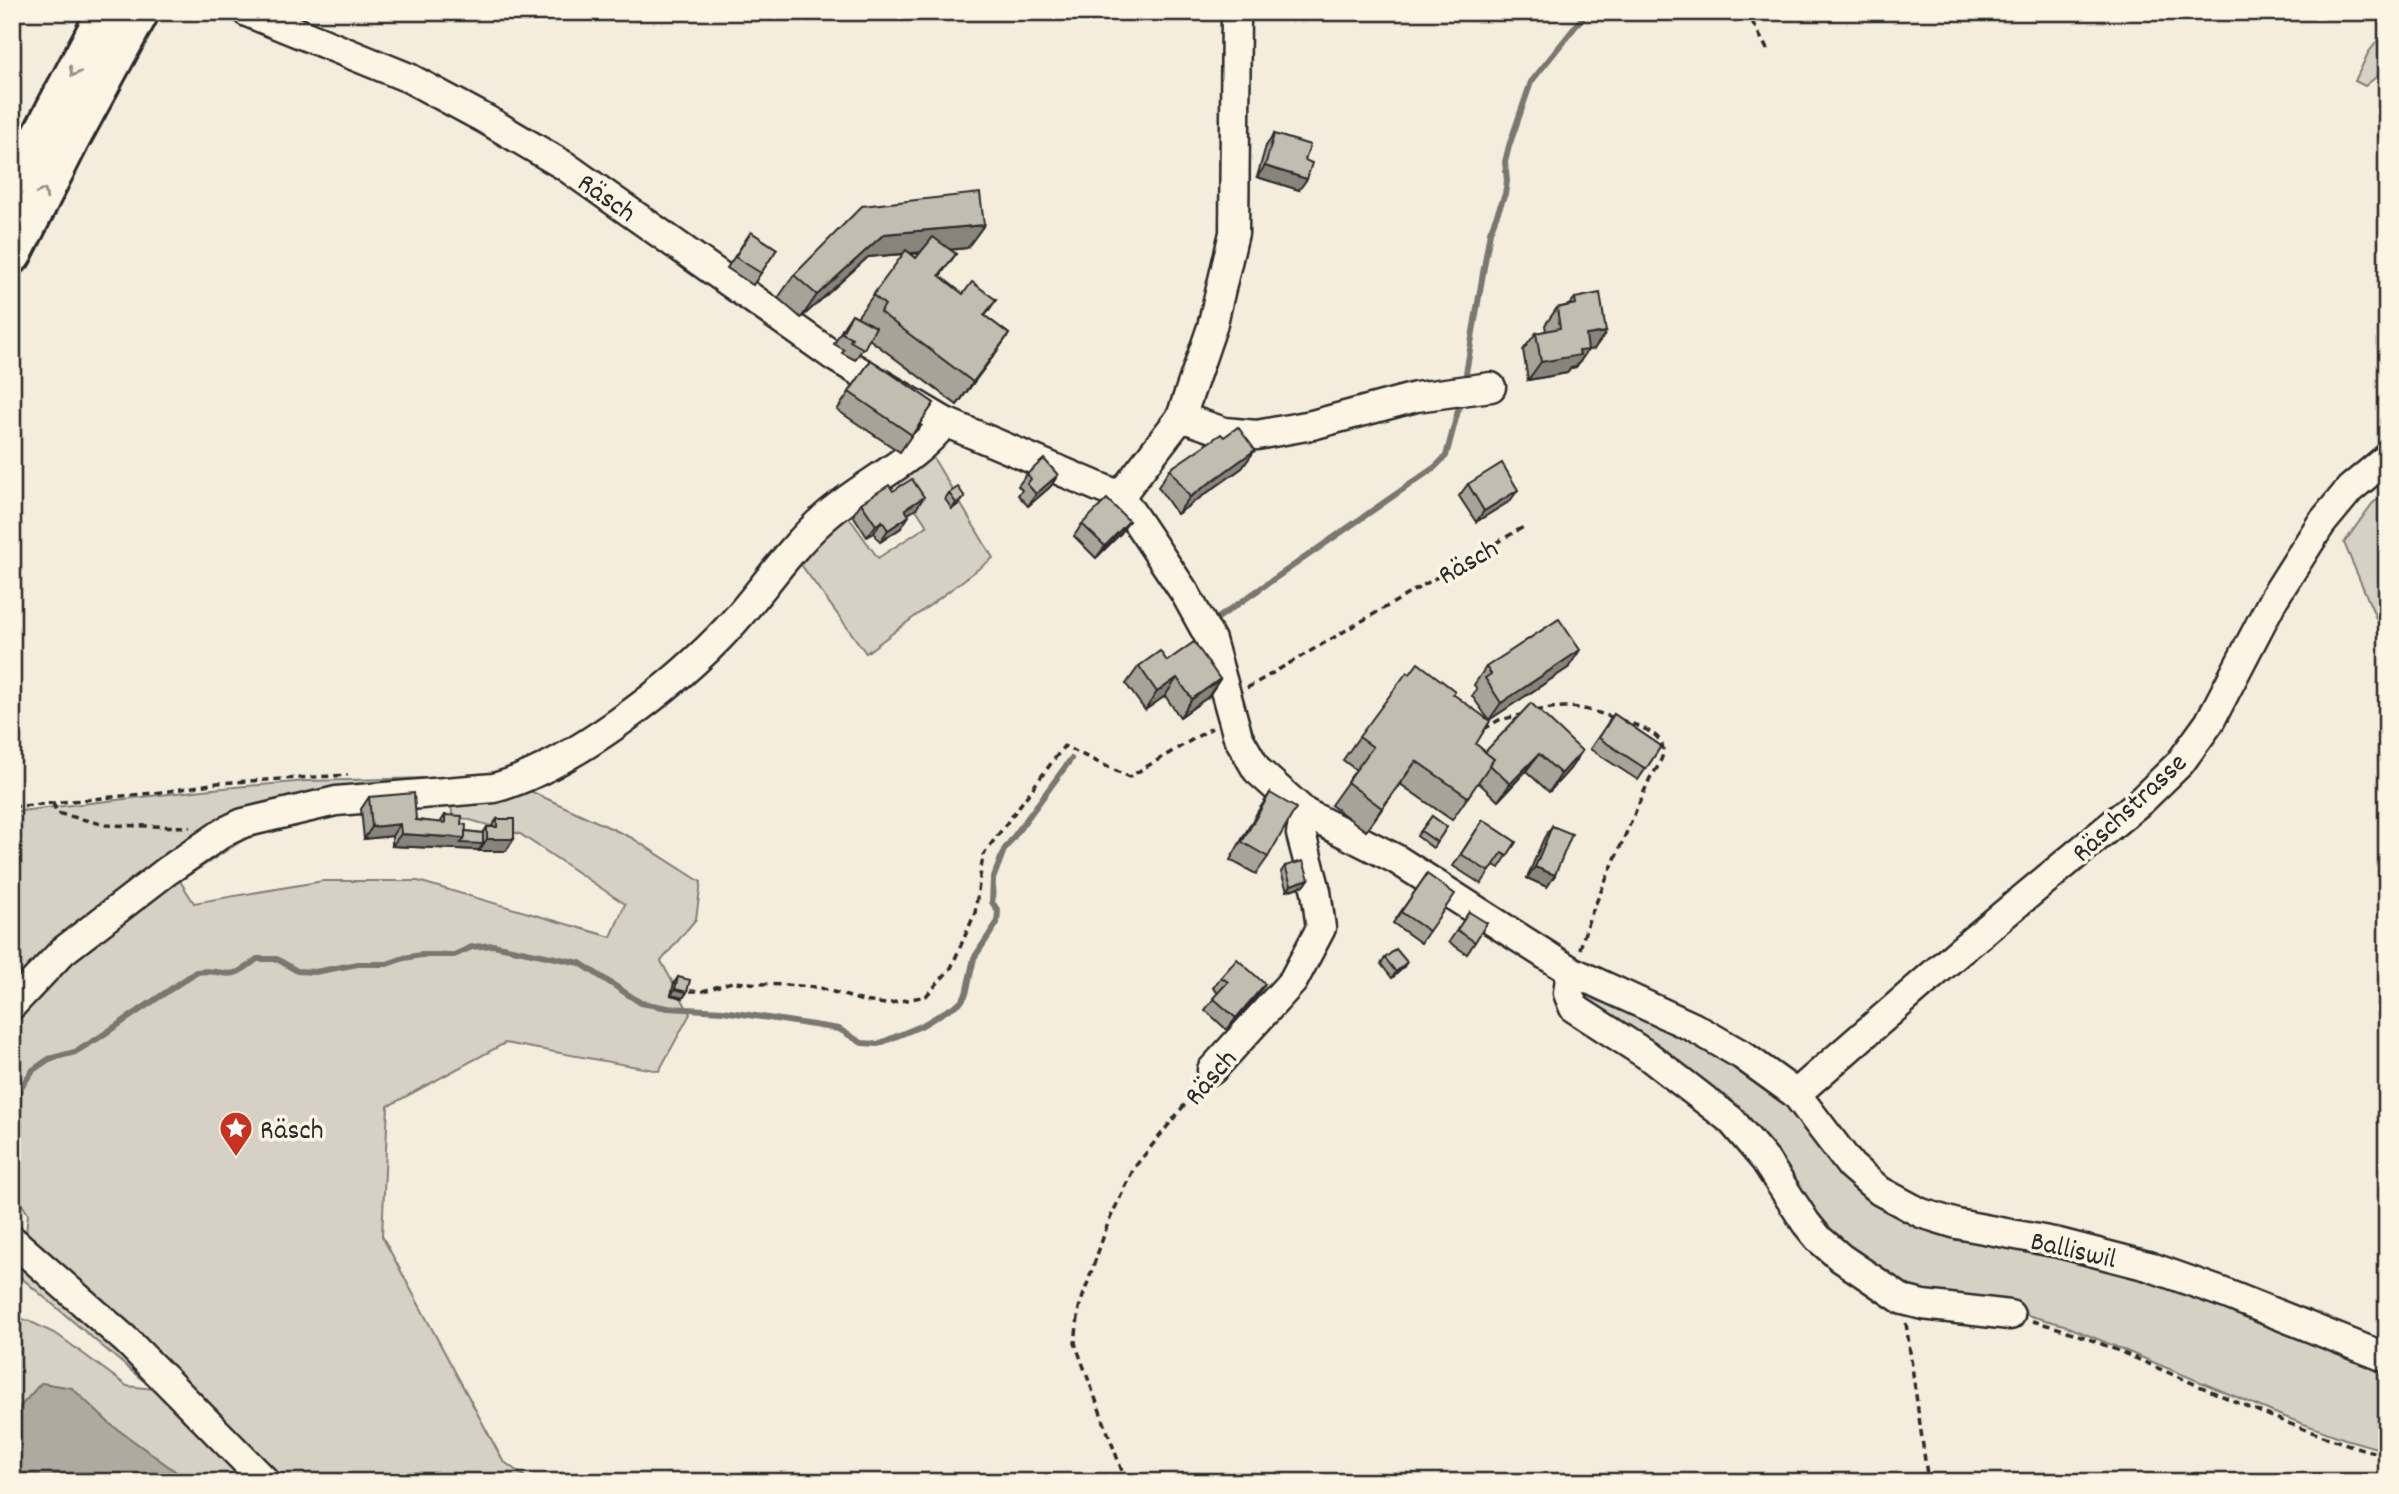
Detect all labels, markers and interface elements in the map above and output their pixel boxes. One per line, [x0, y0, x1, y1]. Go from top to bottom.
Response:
one-way arrow [69, 65, 83, 77]
street label: Räsch [568, 166, 643, 235]
one-way arrow [34, 188, 48, 200]
street label: Räsch [1432, 531, 1507, 598]
street label: Räschstrasse [2065, 746, 2198, 874]
street label: Räsch [1177, 1042, 1249, 1116]
place icon: Räsch [217, 1109, 255, 1158]
place label: Räsch [260, 1113, 323, 1153]
street label: Balliswil [2026, 1224, 2120, 1282]

